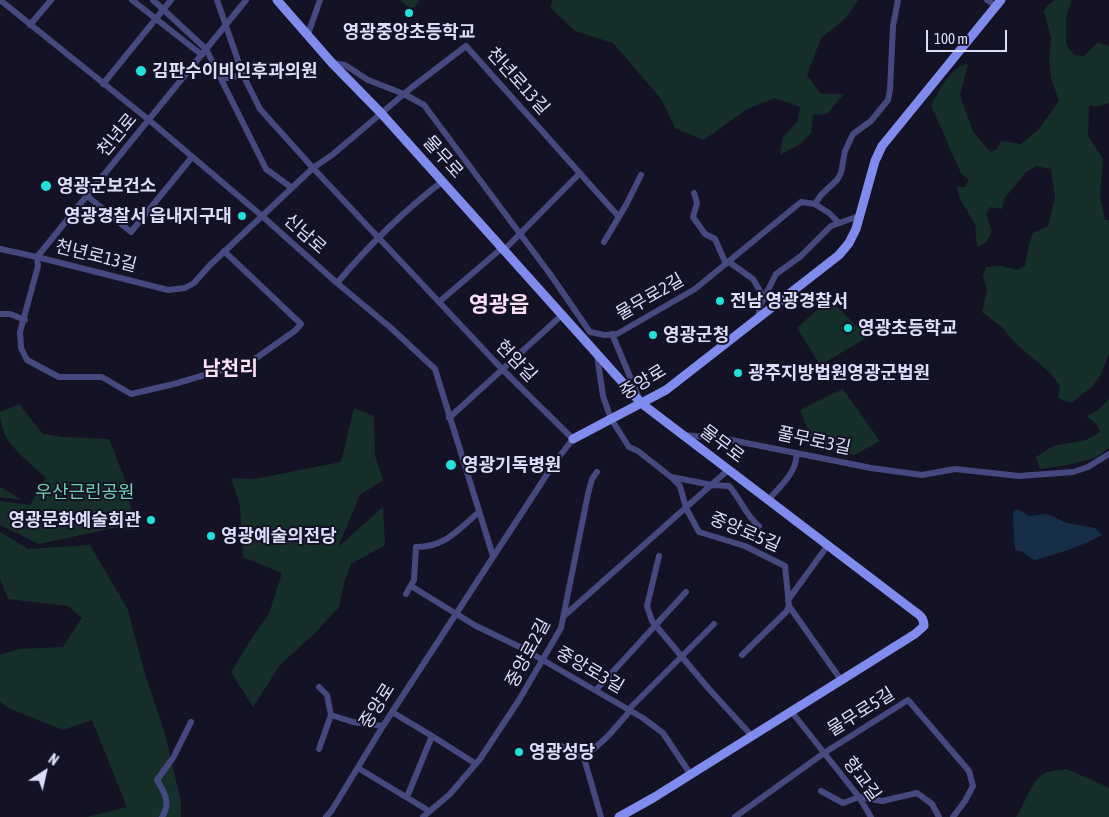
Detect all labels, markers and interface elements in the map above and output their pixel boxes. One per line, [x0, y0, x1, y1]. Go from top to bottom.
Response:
marker: 영광중앙초등학교 [403, 7, 415, 19]
scale bar [929, 20, 1010, 52]
place label: 영광중앙초등학교 [343, 21, 475, 43]
text: 100 m [934, 30, 968, 47]
street label: 천년로13길 [482, 43, 554, 119]
place label: 김판수이비인후과의원 [152, 60, 318, 82]
marker: 김판수이비인후과의원 [134, 64, 148, 78]
street label: 천년로 [93, 109, 141, 161]
street label: 물무로 [418, 131, 468, 183]
place label: 영광군보건소 [57, 175, 156, 197]
marker: 영광군보건소 [39, 179, 53, 193]
place label: 영광경찰서 읍내지구대 [64, 205, 232, 227]
street label: 신남로 [279, 209, 331, 259]
marker: 영광경찰서 읍내지구대 [236, 210, 248, 222]
street label: 천년로13길 [53, 235, 139, 277]
street label: 물무로2길 [612, 269, 688, 325]
place label: 전남 영광경찰서 [730, 290, 848, 312]
district label: 영광읍 [469, 292, 529, 318]
marker: 전남 영광경찰서 [714, 295, 726, 307]
place label: 영광초등학교 [858, 317, 957, 339]
marker: 영광초등학교 [842, 322, 854, 334]
place label: 영광군청 [663, 324, 729, 346]
marker: 영광군청 [647, 329, 659, 341]
street label: 현암길 [491, 336, 541, 386]
district label: 남천리 [202, 357, 258, 381]
street label: 중앙로 [616, 360, 670, 404]
place label: 광주지방법원영광군법원 [748, 362, 930, 384]
marker: 광주지방법원영광군법원 [732, 367, 744, 379]
street label: 물무로 [696, 420, 748, 468]
street label: 풀무로3길 [775, 423, 853, 459]
place label: 영광기독병원 [462, 454, 561, 476]
marker: 영광기독병원 [444, 458, 458, 472]
park label: 우산근린공원 [35, 481, 135, 503]
street label: 중앙로5길 [706, 507, 784, 557]
place label: 영광문화예술회관 [9, 509, 141, 531]
marker: 영광문화예술회관 [145, 514, 157, 526]
place label: 영광예술의전당 [221, 525, 337, 547]
marker: 영광예술의전당 [205, 530, 217, 542]
street label: 중앙로2길 [501, 615, 555, 691]
street label: 중앙로3길 [552, 642, 628, 698]
street label: 중앙로 [355, 679, 399, 733]
street label: 물무로5길 [824, 683, 898, 741]
place label: 영광성당 [529, 741, 595, 763]
marker: 영광성당 [513, 746, 525, 758]
north arrow [20, 747, 70, 797]
text: N [46, 751, 62, 769]
street label: 향교길 [839, 753, 885, 805]

